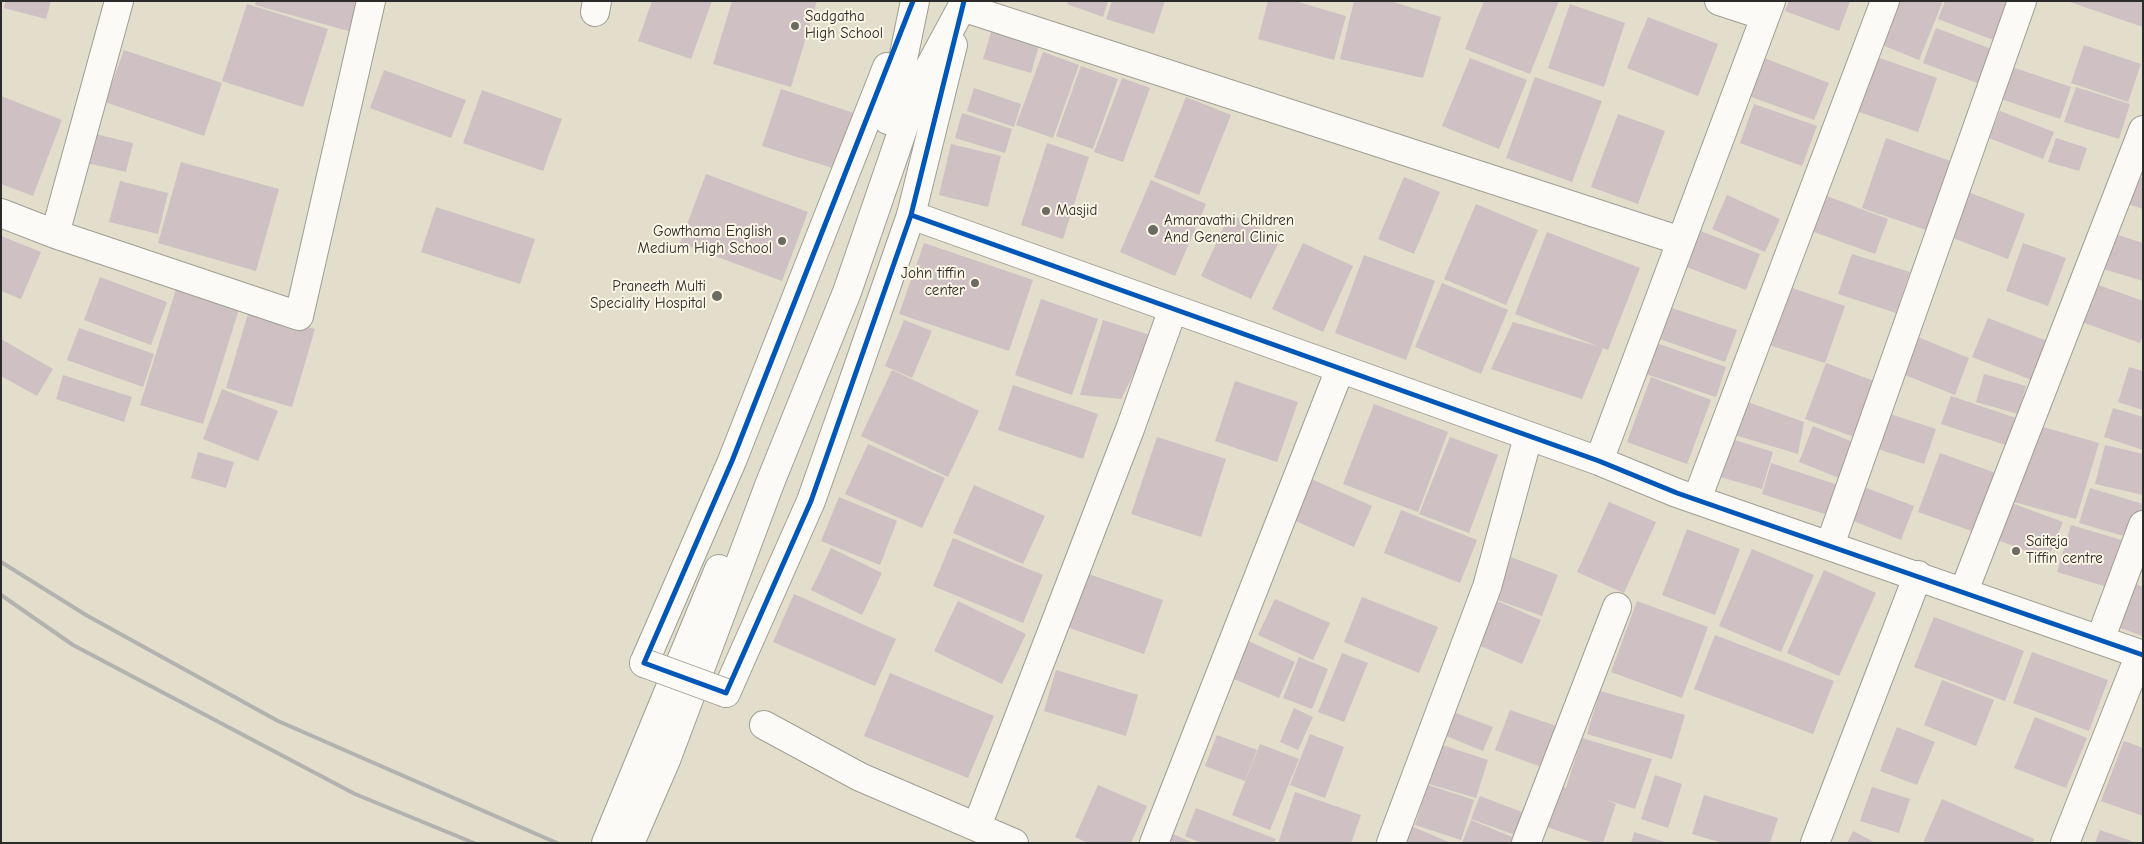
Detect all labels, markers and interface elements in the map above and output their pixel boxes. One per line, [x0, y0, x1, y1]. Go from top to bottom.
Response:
place label: Sadgatha High School [805, 8, 883, 43]
marker: Sadgatha High School [789, 20, 801, 32]
place label: Masjid [1056, 202, 1097, 220]
marker: Masjid [1040, 205, 1052, 217]
place label: Amaravathi Children And General Clinic [1164, 212, 1294, 247]
place label: Gowthama English Medium High School [638, 223, 772, 258]
marker: Amaravathi Children And General Clinic [1146, 223, 1160, 237]
marker: Gowthama English Medium High School [776, 235, 788, 247]
place label: John tiffin center [901, 265, 965, 300]
marker: John tiffin center [969, 277, 981, 289]
place label: Praneeth Multi Speciality Hospital [590, 278, 706, 313]
marker: Praneeth Multi Speciality Hospital [710, 289, 724, 303]
place label: Saiteja Tiffin centre [2026, 533, 2103, 568]
marker: Saiteja Tiffin centre [2010, 545, 2022, 557]

